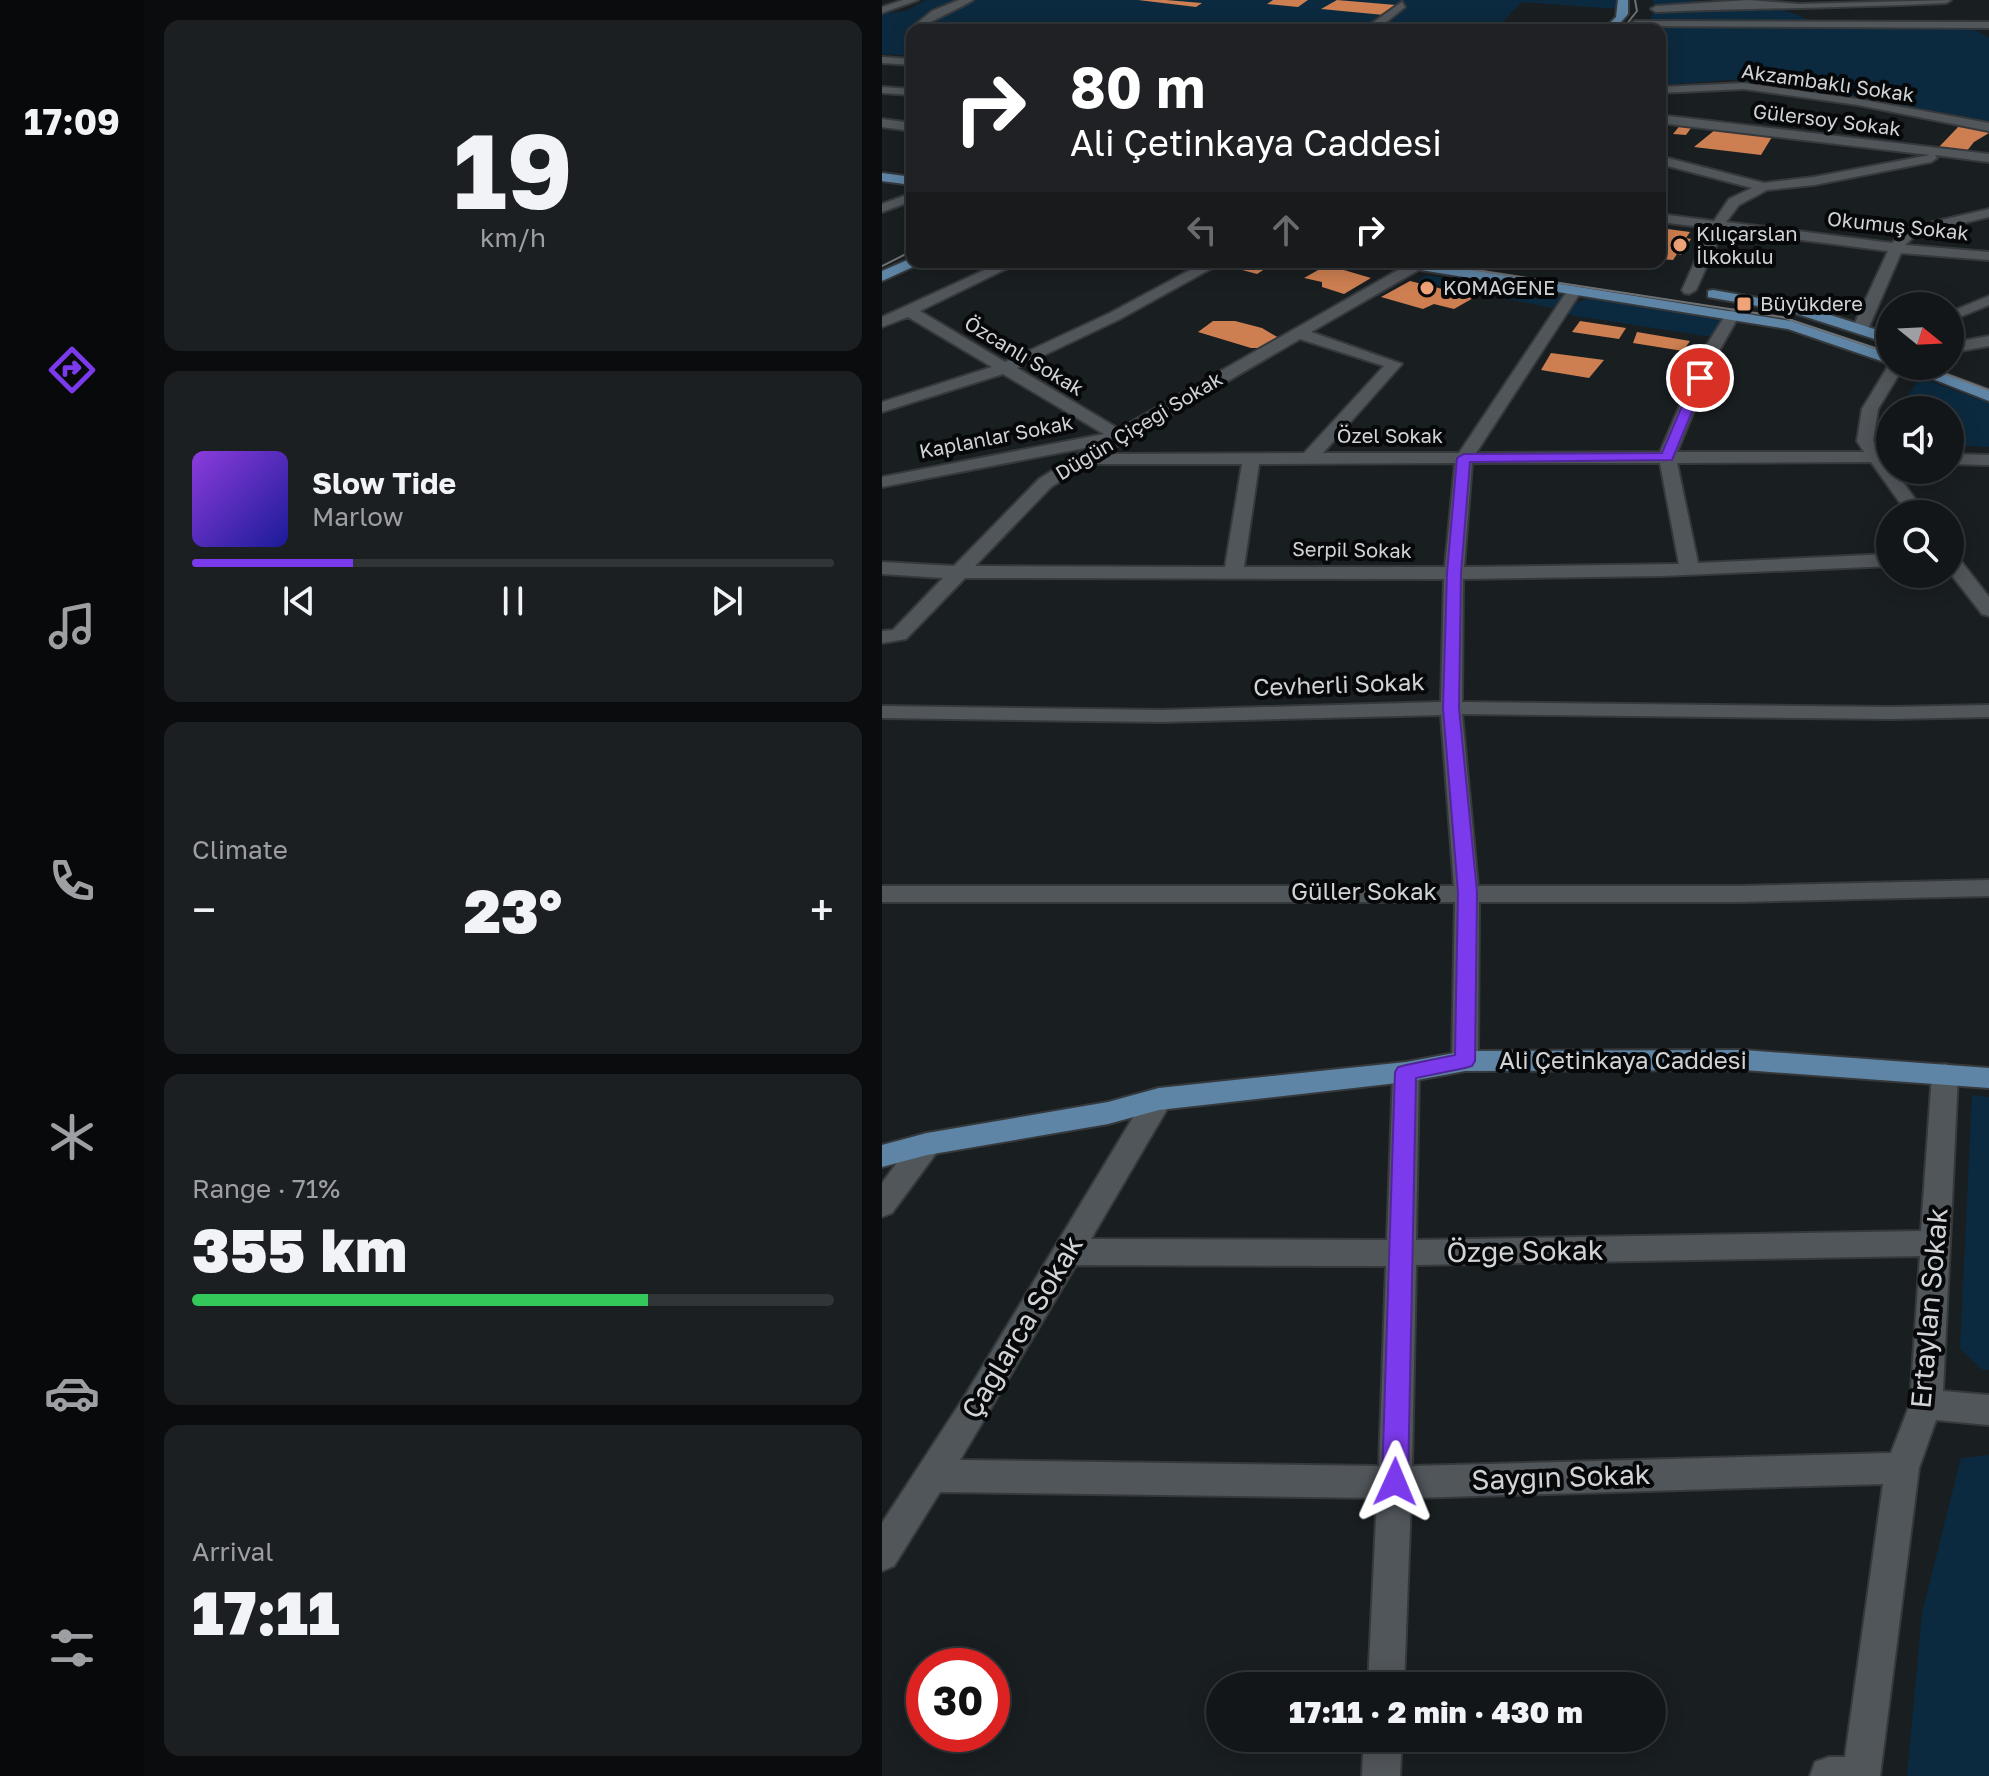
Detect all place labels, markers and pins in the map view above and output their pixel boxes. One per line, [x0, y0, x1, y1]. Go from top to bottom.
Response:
place label: Kılıçarslan İlkokulu [1696, 221, 1798, 268]
marker: Kılıçarslan İlkokulu [1671, 236, 1689, 254]
place label: KOMAGENE [1443, 275, 1555, 299]
marker: KOMAGENE [1418, 279, 1436, 297]
place label: Büyükdere [1760, 291, 1863, 315]
marker: Büyükdere [1735, 295, 1753, 313]
pin [1666, 344, 1734, 412]

